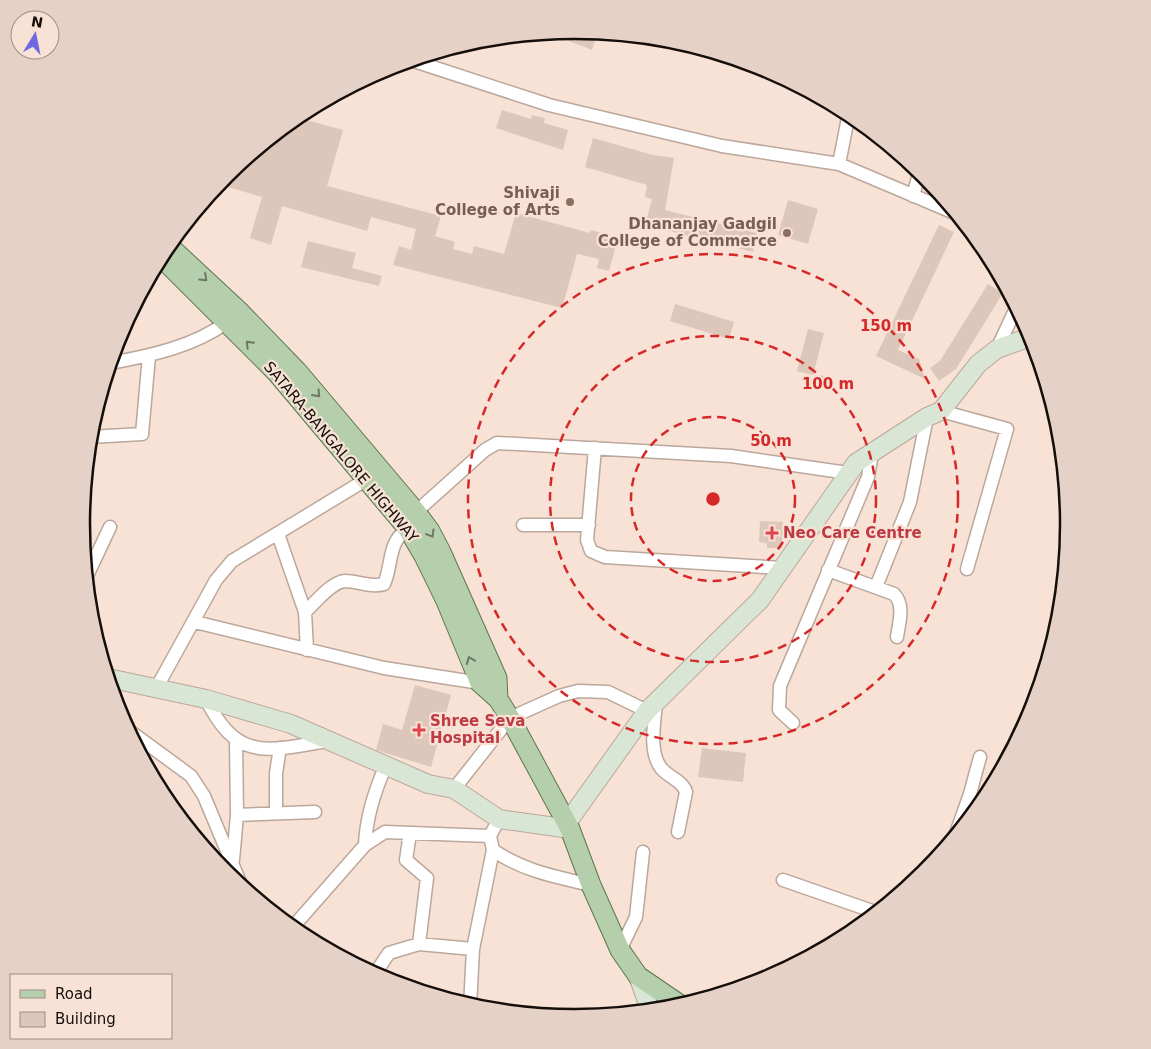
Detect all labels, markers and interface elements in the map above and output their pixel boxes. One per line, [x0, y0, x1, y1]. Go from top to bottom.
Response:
north arrow [10, 10, 60, 60]
text: N [30, 13, 44, 31]
place label: Shivaji College of Arts [435, 184, 560, 219]
marker: Shivaji College of Arts [564, 196, 576, 208]
place label: Dhananjay Gadgil College of Commerce [598, 215, 777, 250]
marker: Dhananjay Gadgil College of Commerce [781, 227, 793, 239]
one-way arrow [198, 272, 207, 281]
text: 150 m [860, 317, 912, 335]
one-way arrow [245, 340, 254, 349]
street label: SATARA-BANGALORE HIGHWAY [260, 358, 423, 547]
text: 100 m [802, 375, 854, 393]
one-way arrow [312, 389, 321, 398]
text: 50 m [750, 432, 792, 450]
centre of rings [704, 490, 722, 508]
place label: Neo Care Centre [783, 524, 922, 542]
marker: Neo Care Centre [765, 526, 779, 540]
one-way arrow [425, 528, 435, 537]
one-way arrow [466, 656, 477, 665]
place label: Shree Seva Hospital [430, 712, 525, 747]
marker: Shree Seva Hospital [412, 723, 426, 737]
legend [10, 974, 172, 1039]
text: Road [55, 985, 93, 1003]
text: Building [55, 1010, 116, 1028]

